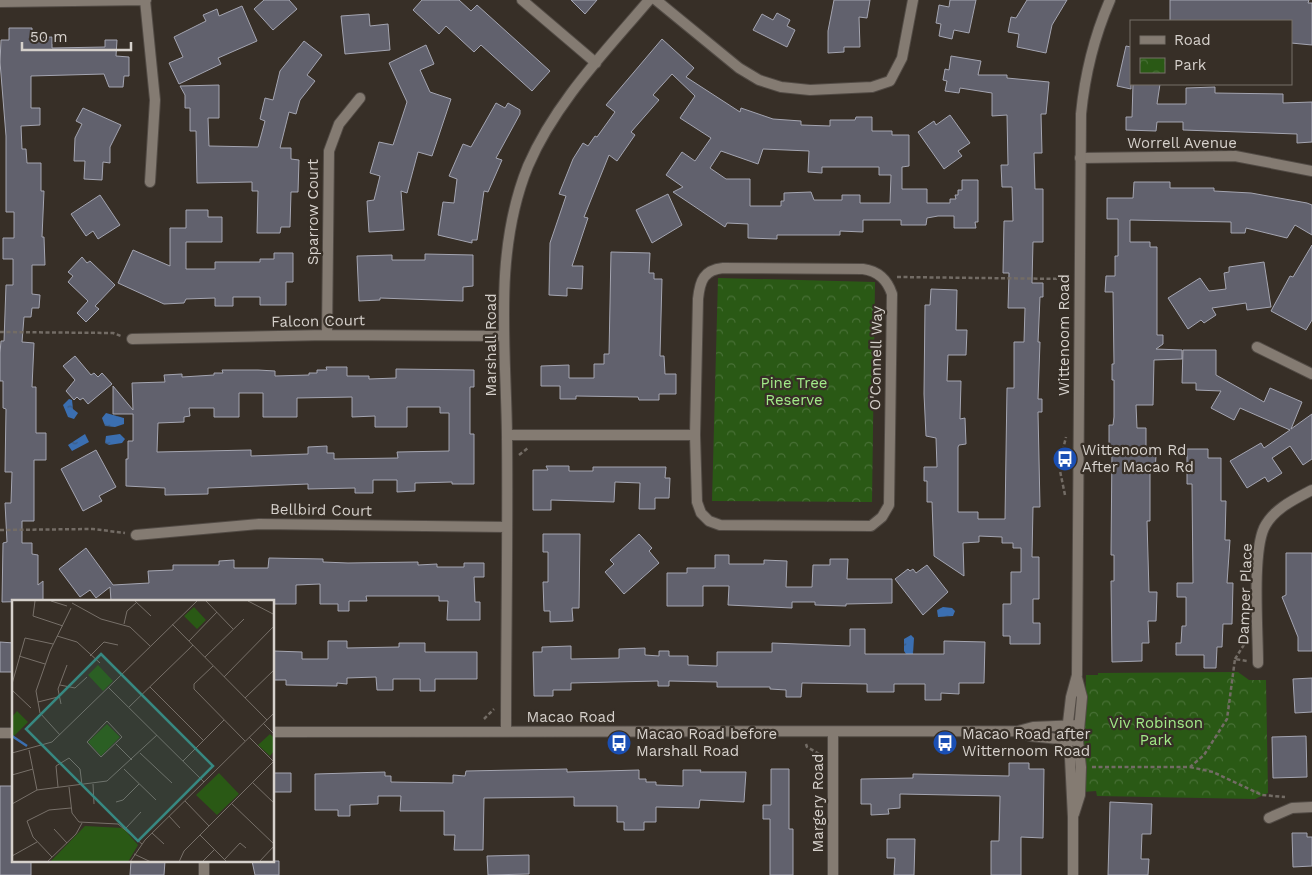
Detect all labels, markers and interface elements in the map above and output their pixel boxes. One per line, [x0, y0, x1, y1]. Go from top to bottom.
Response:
scale bar [22, 20, 131, 52]
legend [1130, 20, 1292, 85]
text: 50 m [30, 28, 67, 46]
text: Road [1174, 31, 1211, 49]
text: Park [1174, 56, 1207, 74]
street label: Worrell Avenue [1127, 134, 1237, 152]
street label: Sparrow Court [304, 158, 322, 265]
street label: Wittenoom Road [1055, 274, 1073, 396]
street label: Marshall Road [482, 293, 500, 397]
street label: O'Connell Way [866, 305, 886, 410]
street label: Falcon Court [271, 311, 366, 331]
park label: Pine Tree Reserve [760, 374, 828, 409]
place label: Wittenoom Rd After Macao Rd [1082, 441, 1194, 476]
bus stop icon: Wittenoom Rd After Macao Rd [1052, 446, 1078, 472]
street label: Bellbird Court [270, 500, 373, 520]
street label: Damper Place [1234, 543, 1256, 645]
inset map [12, 600, 275, 862]
street label: Macao Road [527, 708, 615, 726]
park label: Viv Robinson Park [1109, 714, 1203, 749]
place label: Macao Road before Marshall Road [636, 725, 777, 760]
place label: Macao Road after Witternoom Road [962, 725, 1091, 760]
bus stop icon: Macao Road before Marshall Road [606, 730, 632, 756]
bus stop icon: Macao Road after Witternoom Road [932, 730, 958, 756]
street label: Margery Road [809, 754, 827, 852]

